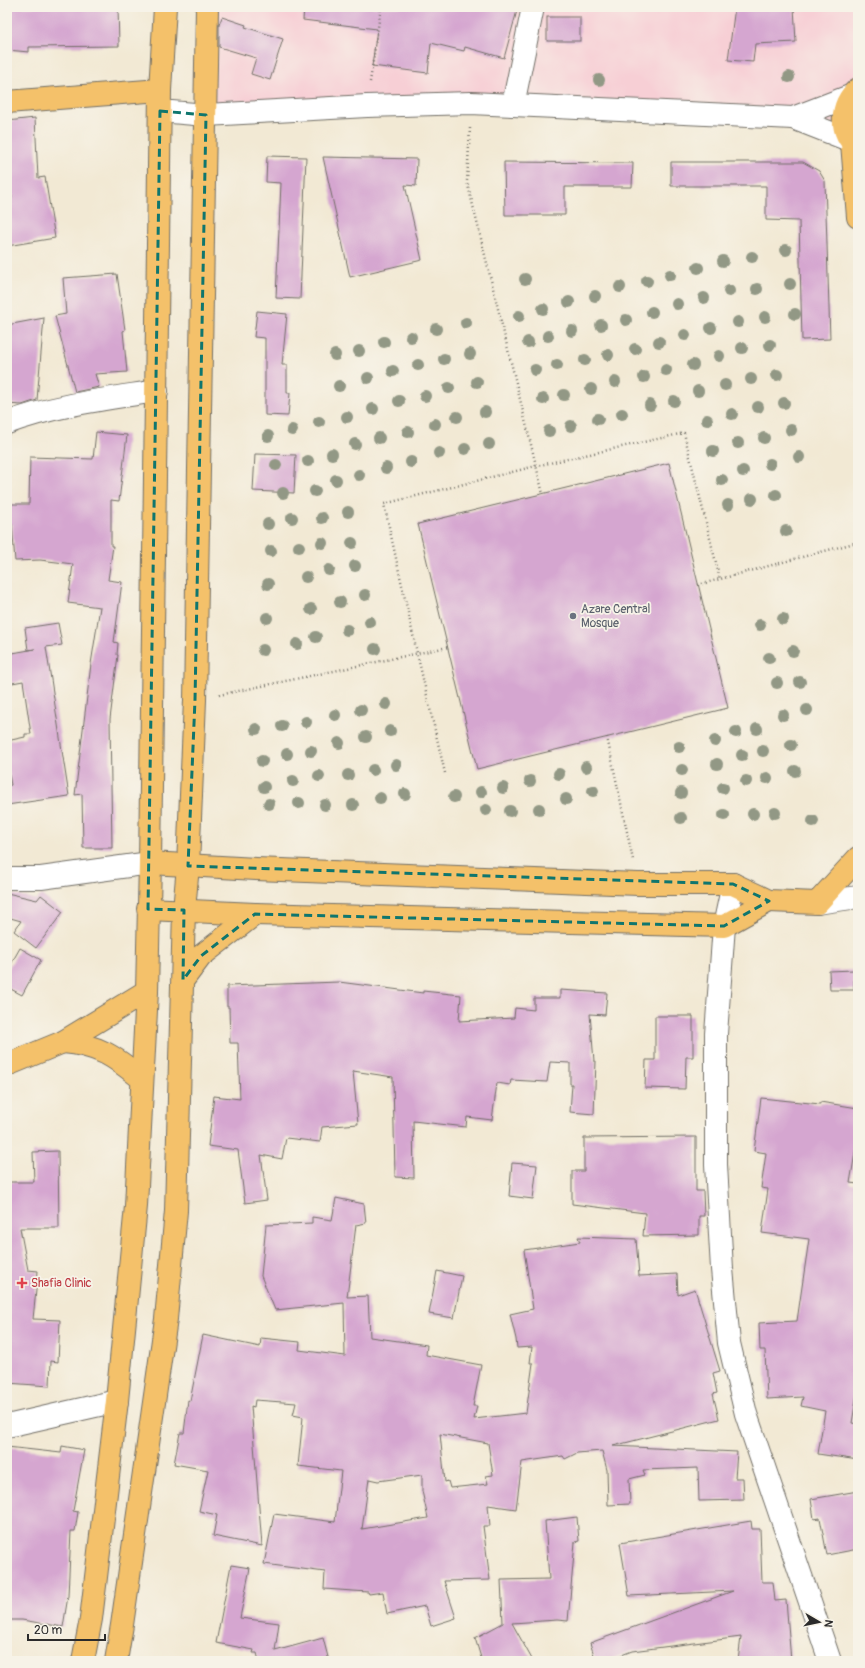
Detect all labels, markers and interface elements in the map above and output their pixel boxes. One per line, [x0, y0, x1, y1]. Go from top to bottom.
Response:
place label: Azare Central Mosque [581, 602, 651, 631]
marker: Azare Central Mosque [568, 611, 578, 621]
place label: Shafia Clinic [31, 1276, 92, 1291]
marker: Shafia Clinic [16, 1277, 28, 1289]
north arrow [799, 1602, 839, 1642]
scale bar [28, 1616, 105, 1642]
text: N [821, 1619, 835, 1629]
text: 20 m [34, 1623, 63, 1638]

